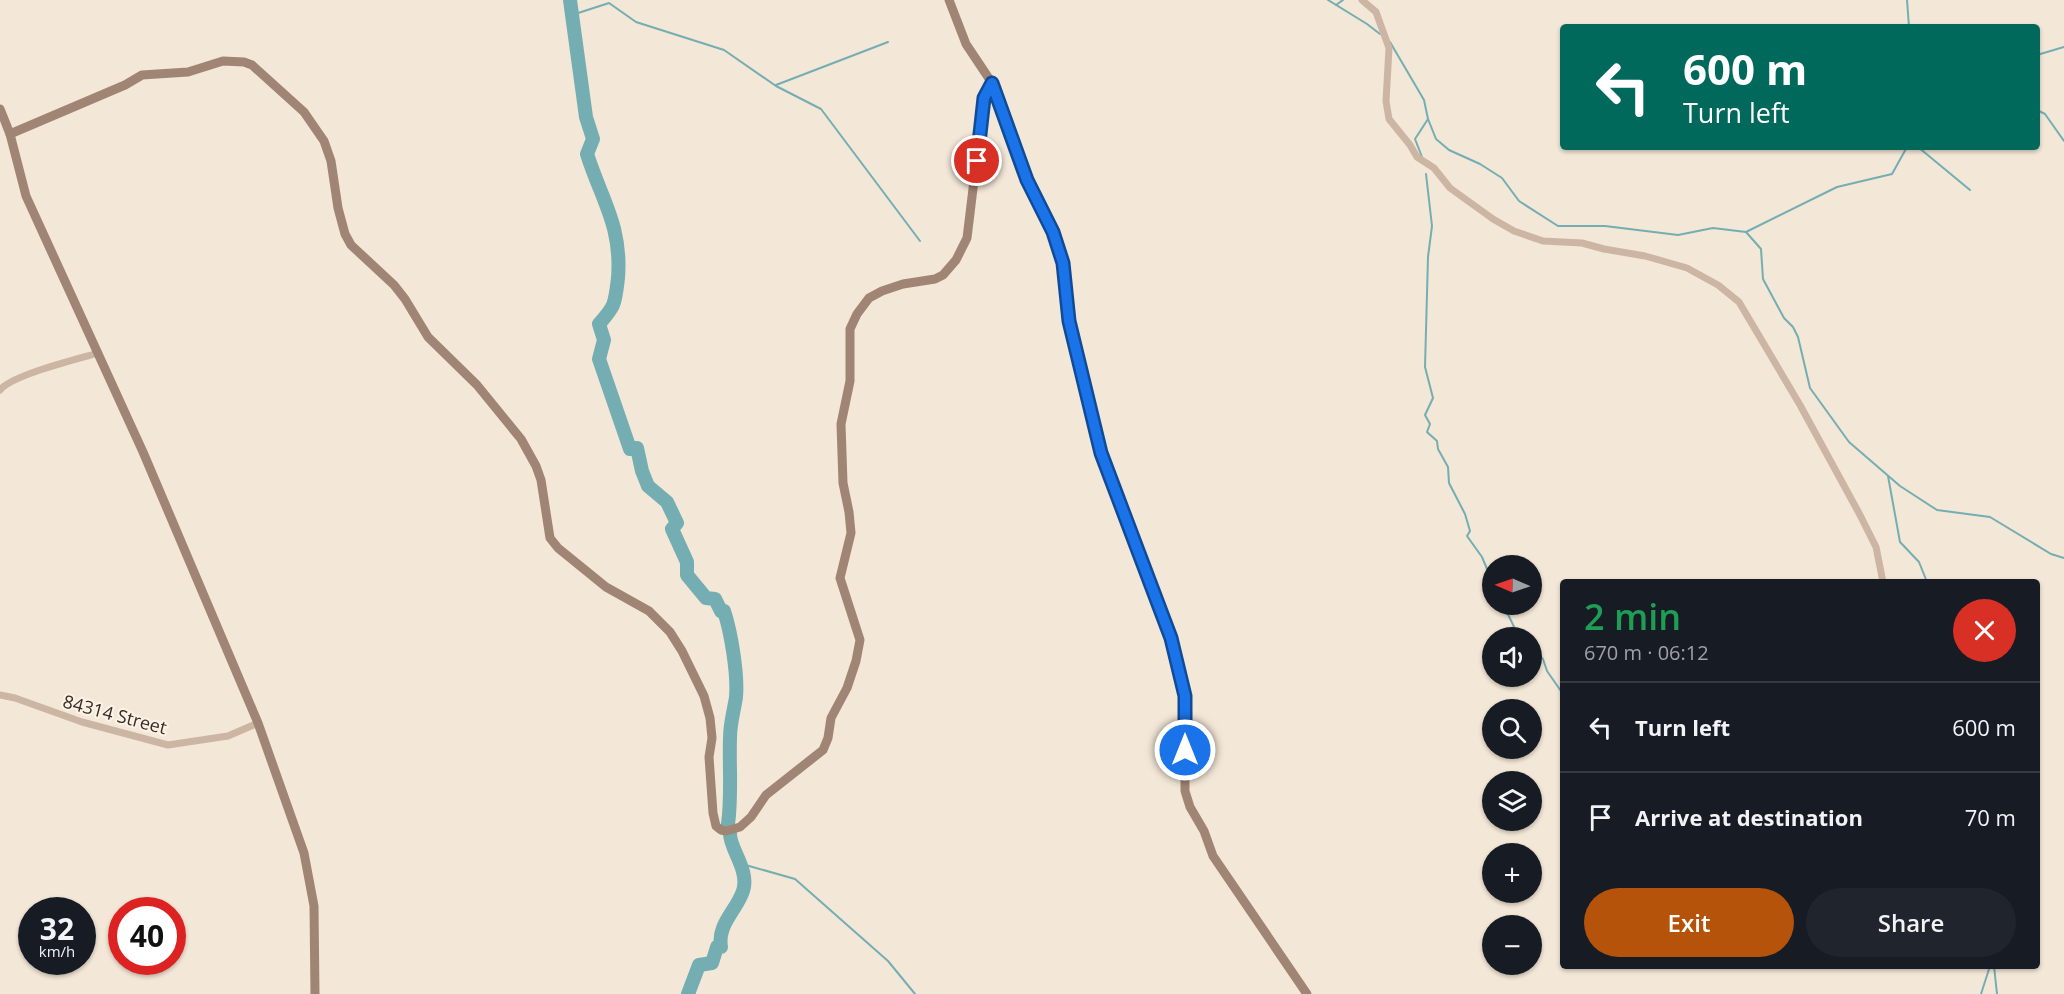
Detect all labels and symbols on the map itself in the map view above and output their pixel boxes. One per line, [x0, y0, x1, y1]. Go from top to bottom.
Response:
pin [951, 135, 1002, 186]
north arrow [1482, 555, 1542, 615]
street label: 84314 Street [60, 689, 170, 739]
position arrow [1153, 718, 1217, 782]
speed limit sign: 40 [108, 897, 186, 975]

